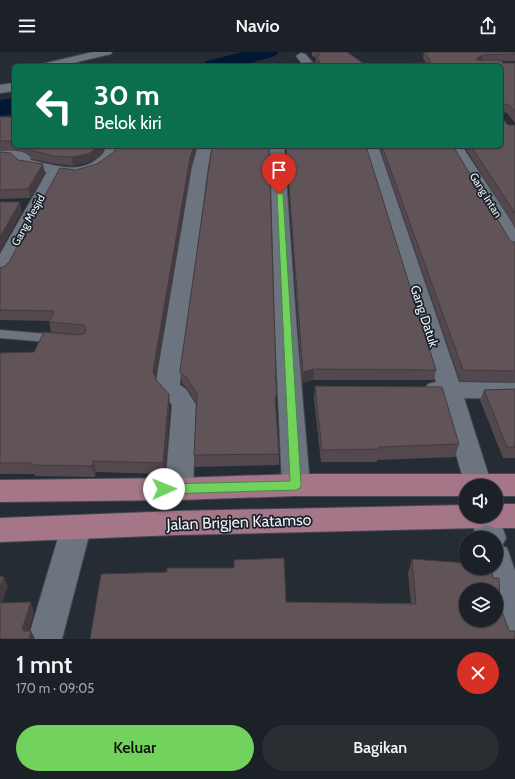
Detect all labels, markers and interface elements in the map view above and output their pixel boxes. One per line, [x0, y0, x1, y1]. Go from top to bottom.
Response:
icon: menu [16, 15, 38, 37]
text: Navio [235, 15, 280, 37]
icon: share [477, 15, 499, 37]
text: 30 m [94, 78, 160, 112]
icon: left [28, 80, 80, 132]
text: Belok kiri [94, 112, 162, 134]
pin [262, 153, 296, 194]
icon: arrive [268, 159, 290, 181]
street label: Gang Intan [467, 170, 505, 220]
street label: Gang Mesjid [8, 192, 48, 248]
street label: Gang Datuk [407, 283, 443, 349]
position arrow [143, 468, 185, 510]
map controls [459, 479, 503, 627]
button: sound [459, 479, 503, 523]
street label: Jalan Brigjen Katamso [165, 510, 312, 534]
button: search [459, 531, 503, 575]
button: layers [459, 583, 503, 627]
text: 1 mnt [16, 650, 72, 679]
button: close [457, 652, 499, 694]
text: 170 m · 09:05 [16, 680, 94, 696]
button: Keluar [16, 725, 254, 771]
button: Bagikan [262, 725, 499, 771]

